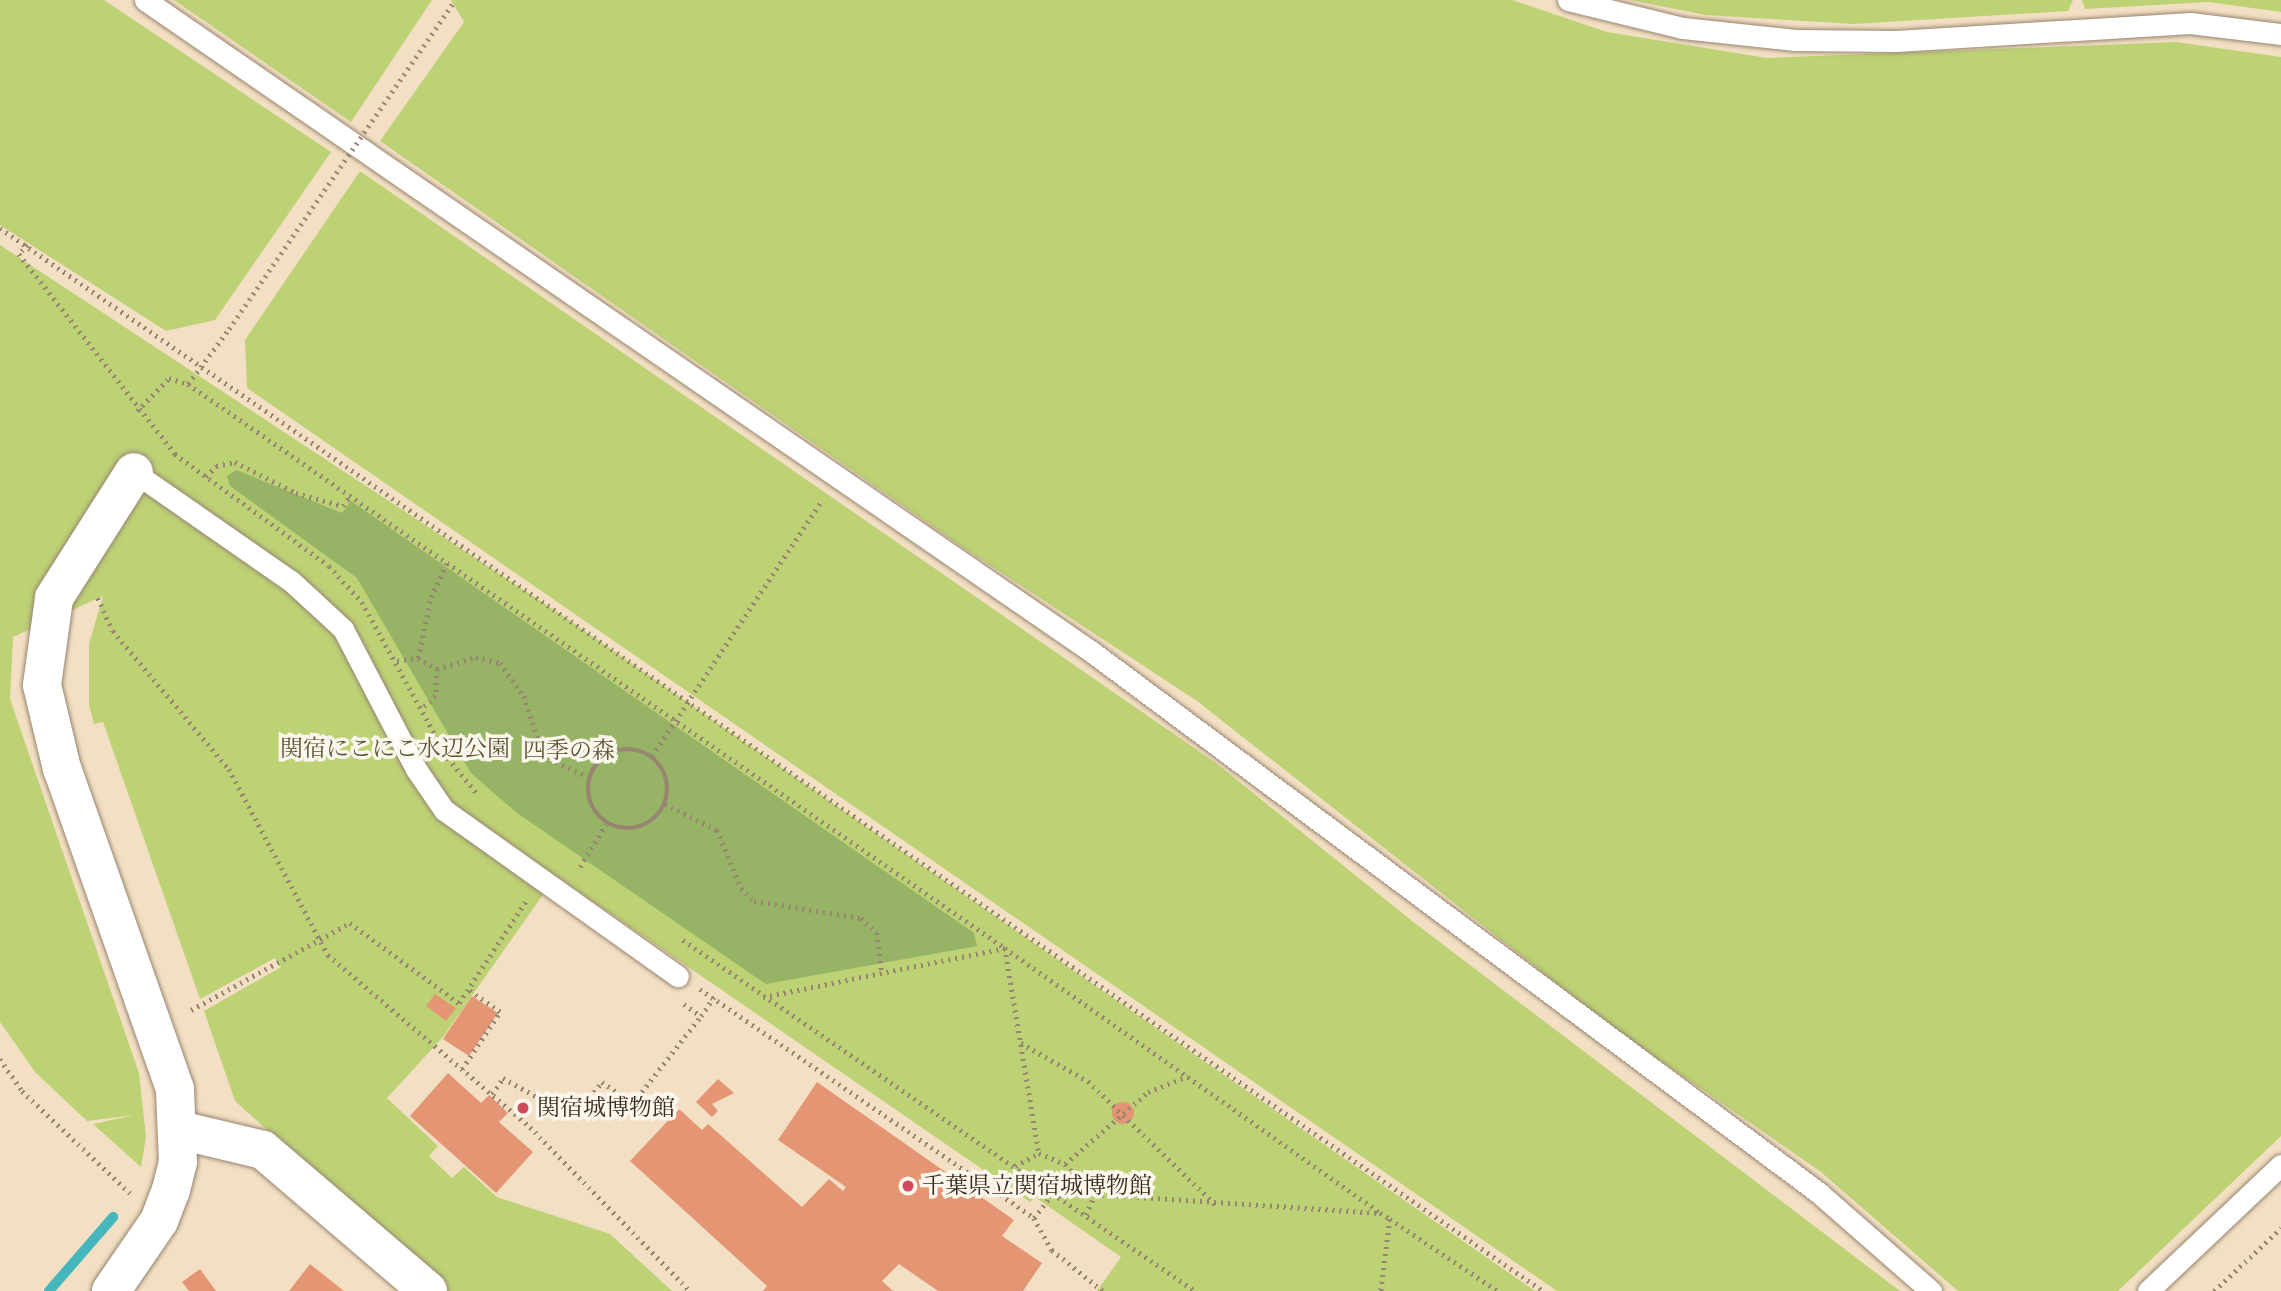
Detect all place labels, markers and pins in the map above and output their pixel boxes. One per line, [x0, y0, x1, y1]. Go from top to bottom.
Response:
place label: 関宿城博物館 [537, 1094, 675, 1122]
marker: 関宿城博物館 [515, 1100, 531, 1116]
place label: 千葉県立関宿城博物館 [922, 1172, 1152, 1200]
marker: 千葉県立関宿城博物館 [900, 1178, 916, 1194]

